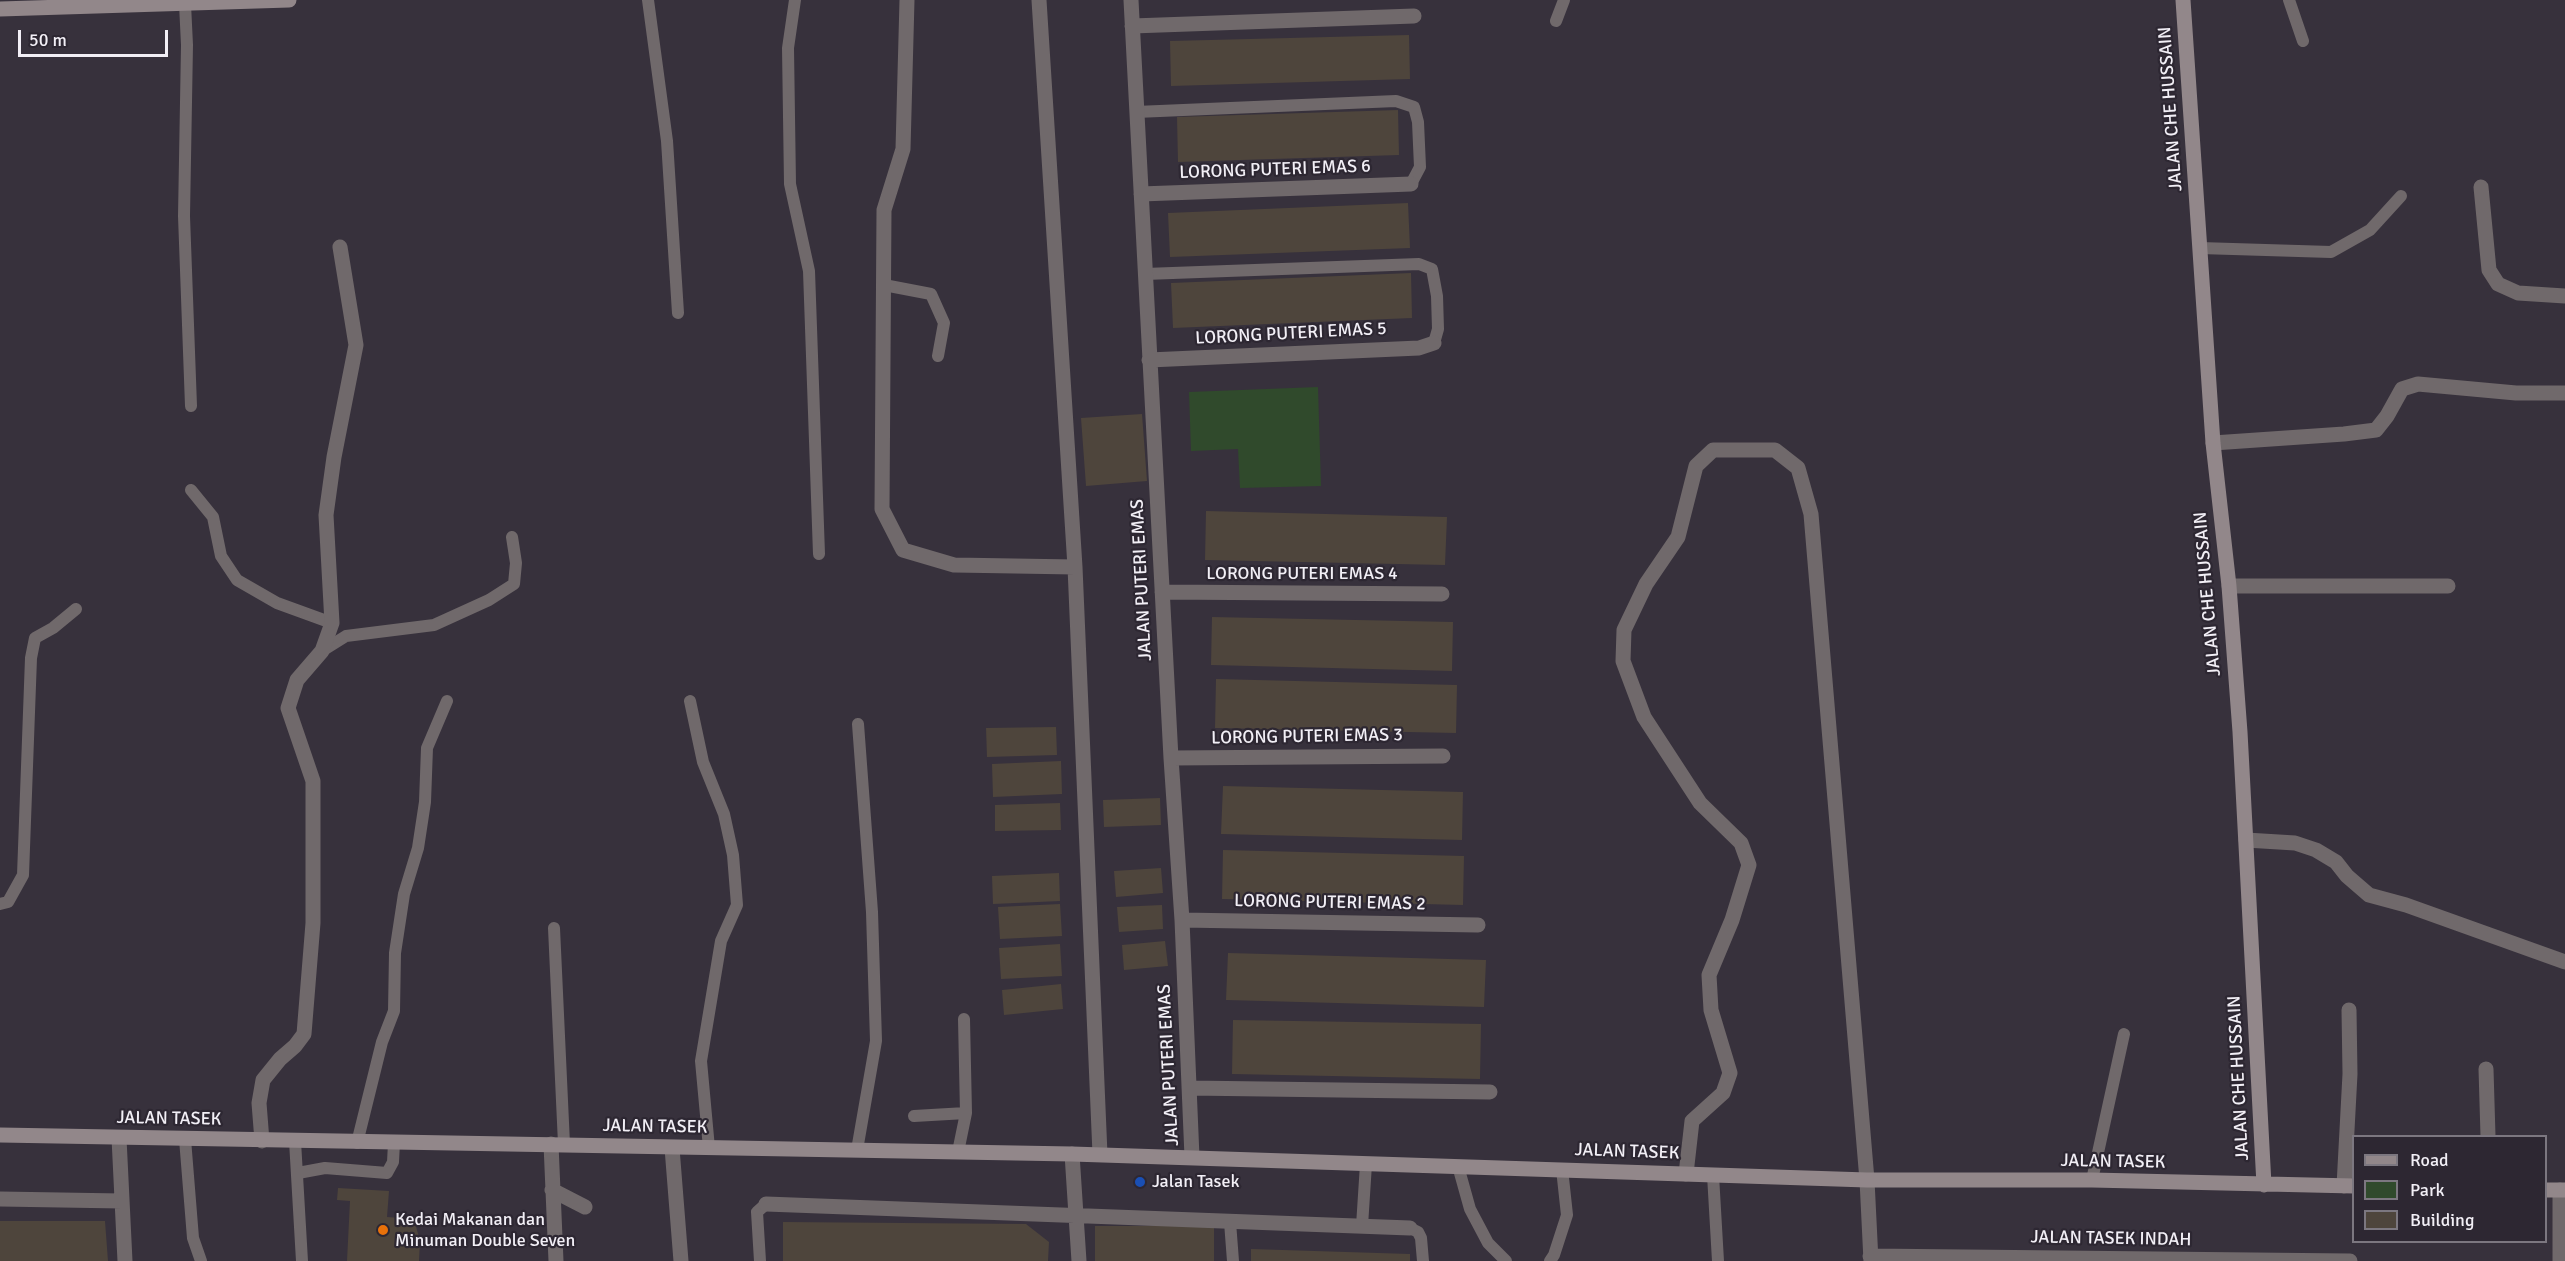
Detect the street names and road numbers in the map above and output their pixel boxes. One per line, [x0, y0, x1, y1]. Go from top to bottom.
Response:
street label: JALAN CHE HUSSAIN [2154, 26, 2188, 192]
street label: LORONG PUTERI EMAS 6 [1179, 156, 1371, 184]
street label: LORONG PUTERI EMAS 5 [1195, 318, 1387, 350]
street label: JALAN PUTERI EMAS [1127, 498, 1157, 662]
street label: JALAN CHE HUSSAIN [2190, 511, 2226, 677]
street label: LORONG PUTERI EMAS 4 [1206, 563, 1398, 585]
street label: LORONG PUTERI EMAS 3 [1211, 725, 1403, 749]
street label: LORONG PUTERI EMAS 2 [1234, 891, 1426, 915]
street label: JALAN PUTERI EMAS [1154, 983, 1184, 1147]
street label: JALAN CHE HUSSAIN [2224, 995, 2254, 1161]
street label: JALAN TASEK [116, 1107, 222, 1131]
street label: JALAN TASEK [602, 1115, 708, 1139]
street label: JALAN TASEK [1574, 1139, 1680, 1165]
street label: JALAN TASEK [2060, 1150, 2166, 1174]
street label: JALAN TASEK INDAH [2030, 1227, 2192, 1251]

